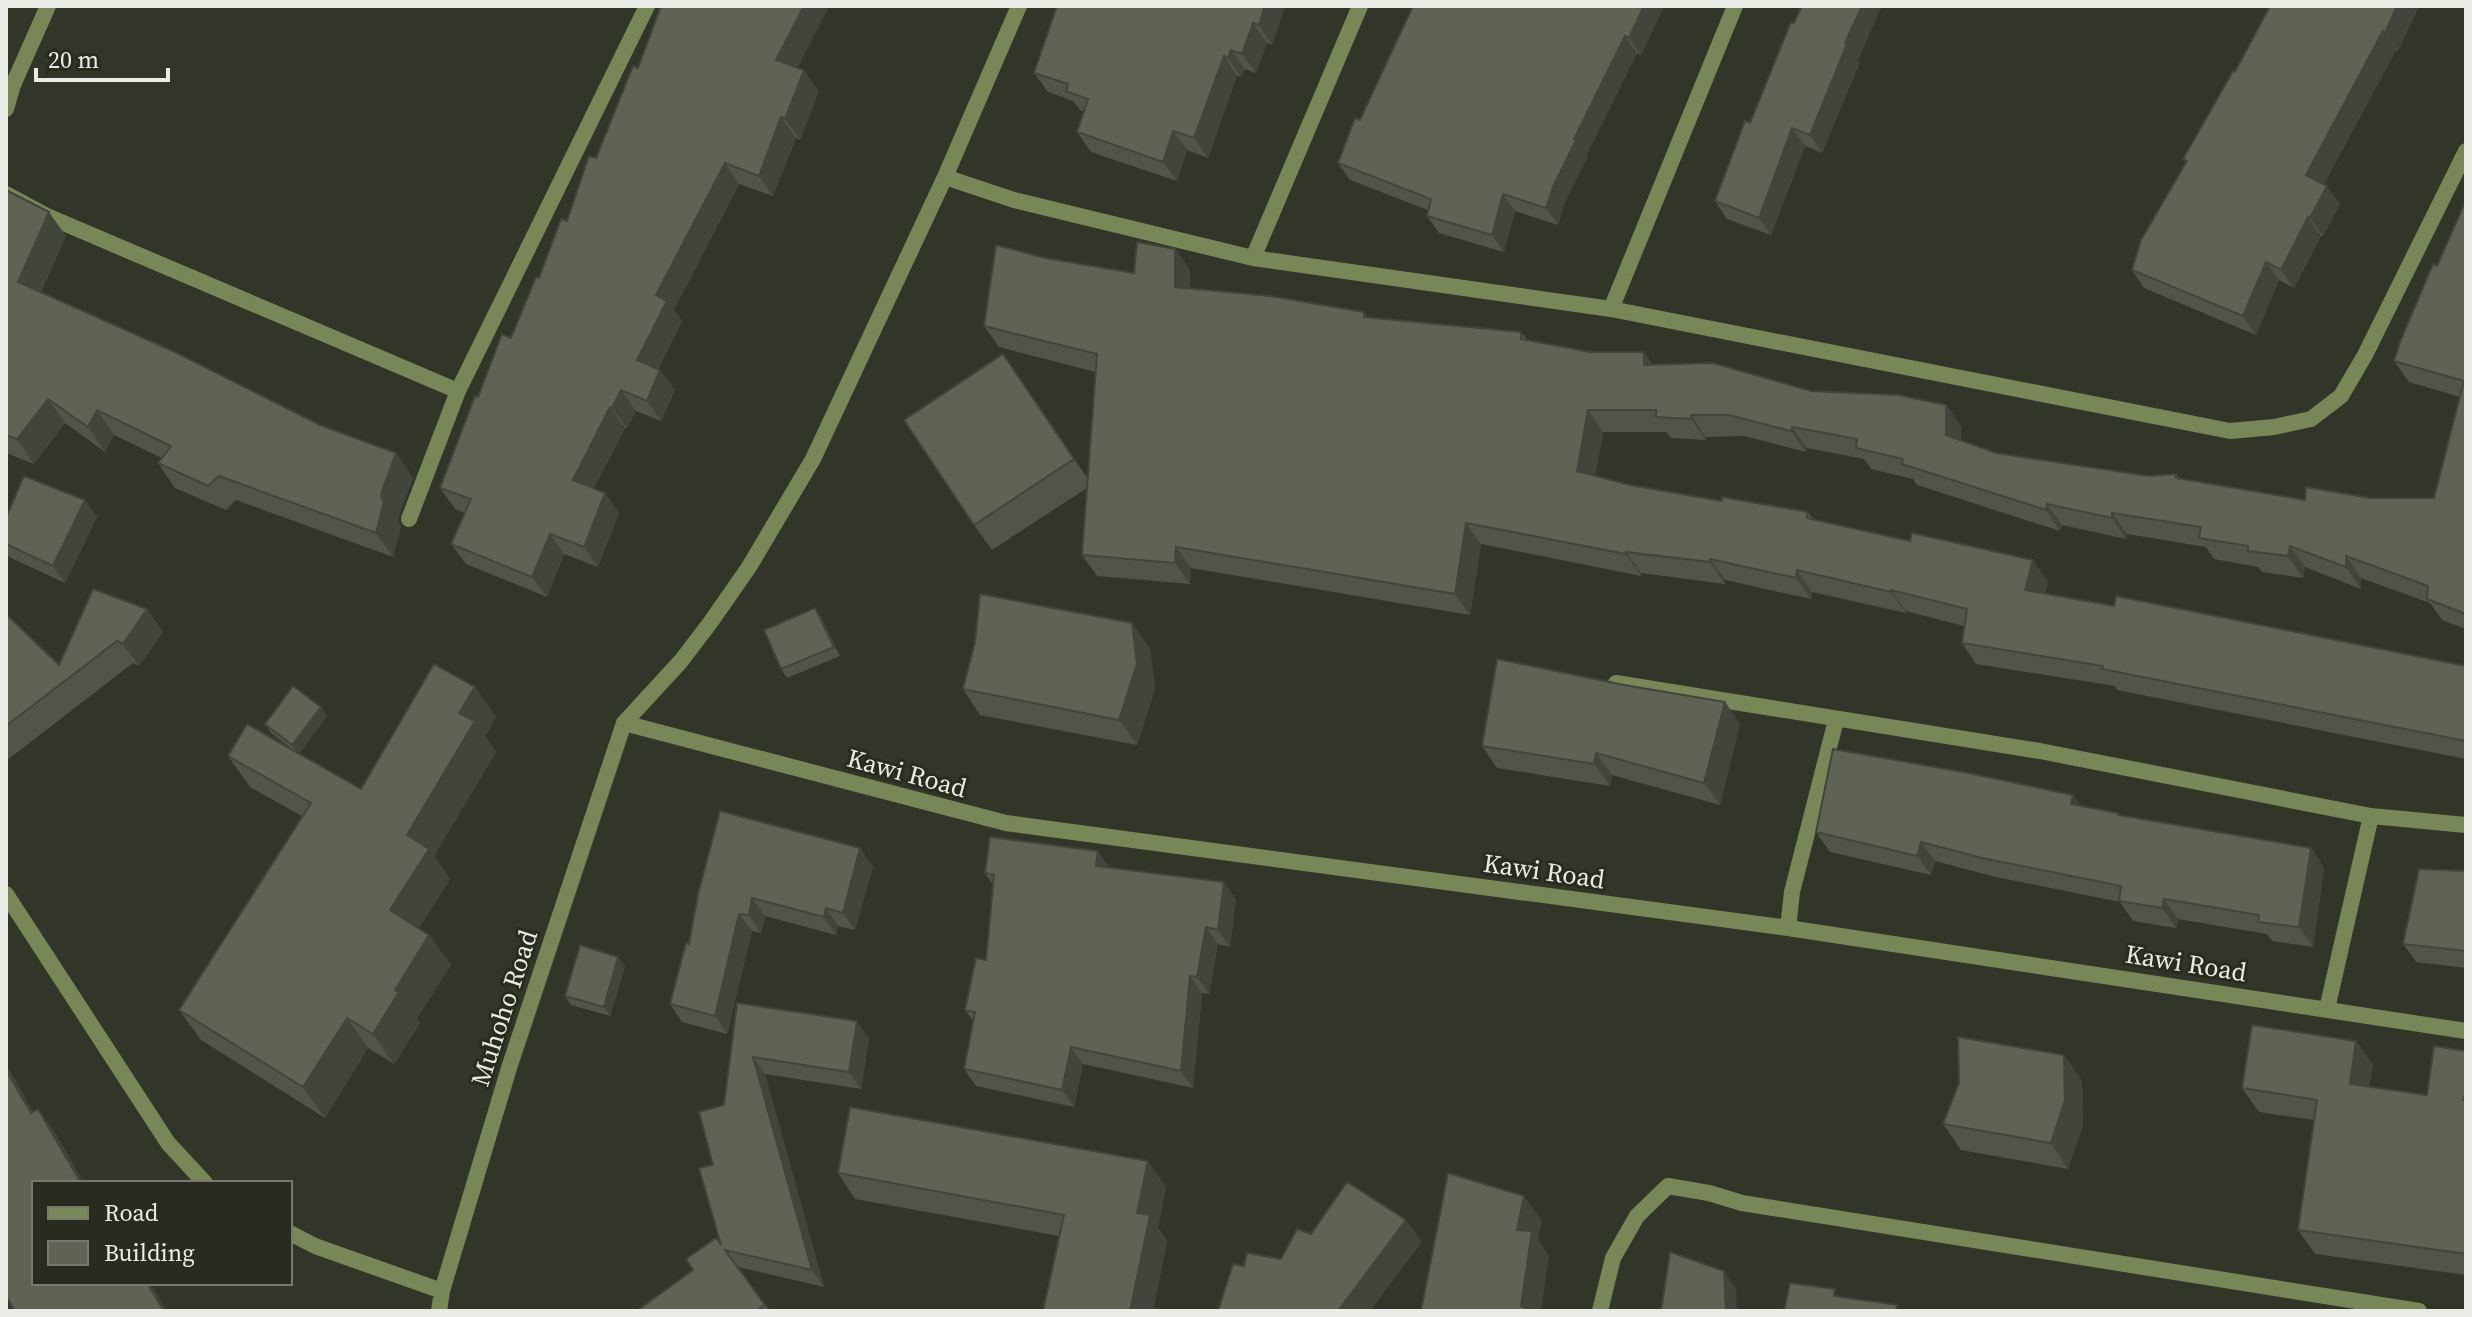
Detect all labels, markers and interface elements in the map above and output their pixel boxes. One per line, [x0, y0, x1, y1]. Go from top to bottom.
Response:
scale bar [36, 32, 168, 82]
text: 20 m [48, 43, 99, 76]
street label: Kawi Road [843, 740, 971, 806]
street label: Kawi Road [1481, 845, 1607, 897]
street label: Muhoho Road [462, 925, 546, 1091]
street label: Kawi Road [2123, 936, 2250, 990]
legend [32, 1181, 292, 1285]
text: Road [104, 1196, 159, 1229]
text: Building [104, 1236, 195, 1269]

